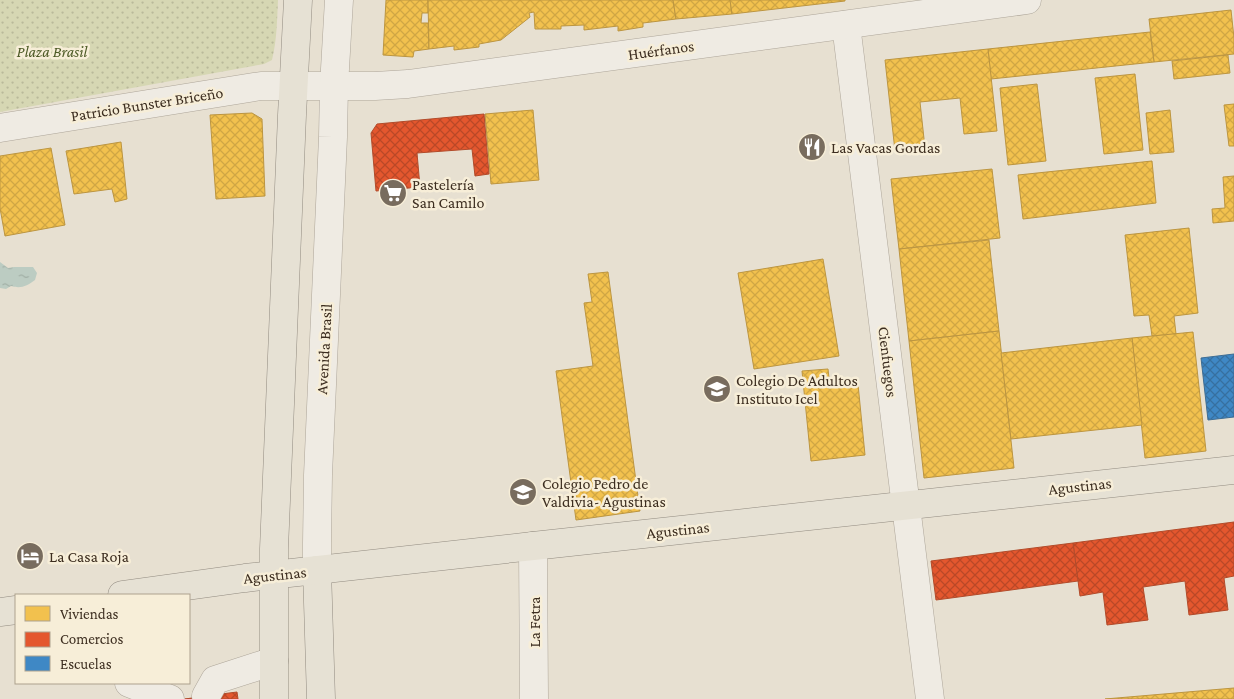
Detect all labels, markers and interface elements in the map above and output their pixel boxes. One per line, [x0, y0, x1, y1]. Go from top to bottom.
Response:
street label: Huérfanos [627, 37, 695, 63]
park label: Plaza Brasil [17, 43, 88, 60]
street label: Patricio Bunster Briceño [70, 84, 224, 124]
restaurant icon: Las Vacas Gordas [797, 132, 827, 162]
place label: Las Vacas Gordas [831, 139, 940, 156]
place label: Pastelería San Camilo [412, 176, 485, 211]
supermarket icon: Pastelería San Camilo [378, 178, 408, 208]
street label: Avenida Brasil [313, 303, 335, 395]
street label: Cienfuegos [874, 326, 901, 399]
place label: Colegio De Adultos Instituto Icel [736, 372, 858, 407]
school or university icon: Colegio De Adultos Instituto Icel [702, 374, 732, 404]
street label: Agustinas [1048, 474, 1112, 499]
place label: Colegio Pedro de Valdivia- Agustinas [542, 475, 666, 511]
school or university icon: Colegio Pedro de Valdivia- Agustinas [508, 477, 538, 507]
street label: Agustinas [646, 518, 710, 543]
hotel icon: La Casa Roja [15, 541, 45, 571]
place label: La Casa Roja [49, 548, 129, 566]
street label: Agustinas [243, 563, 307, 588]
legend [15, 594, 190, 684]
street label: La Fetra [526, 596, 543, 648]
text: Viviendas [60, 606, 119, 622]
text: Comercios [60, 631, 123, 647]
text: Escuelas [60, 656, 112, 672]

